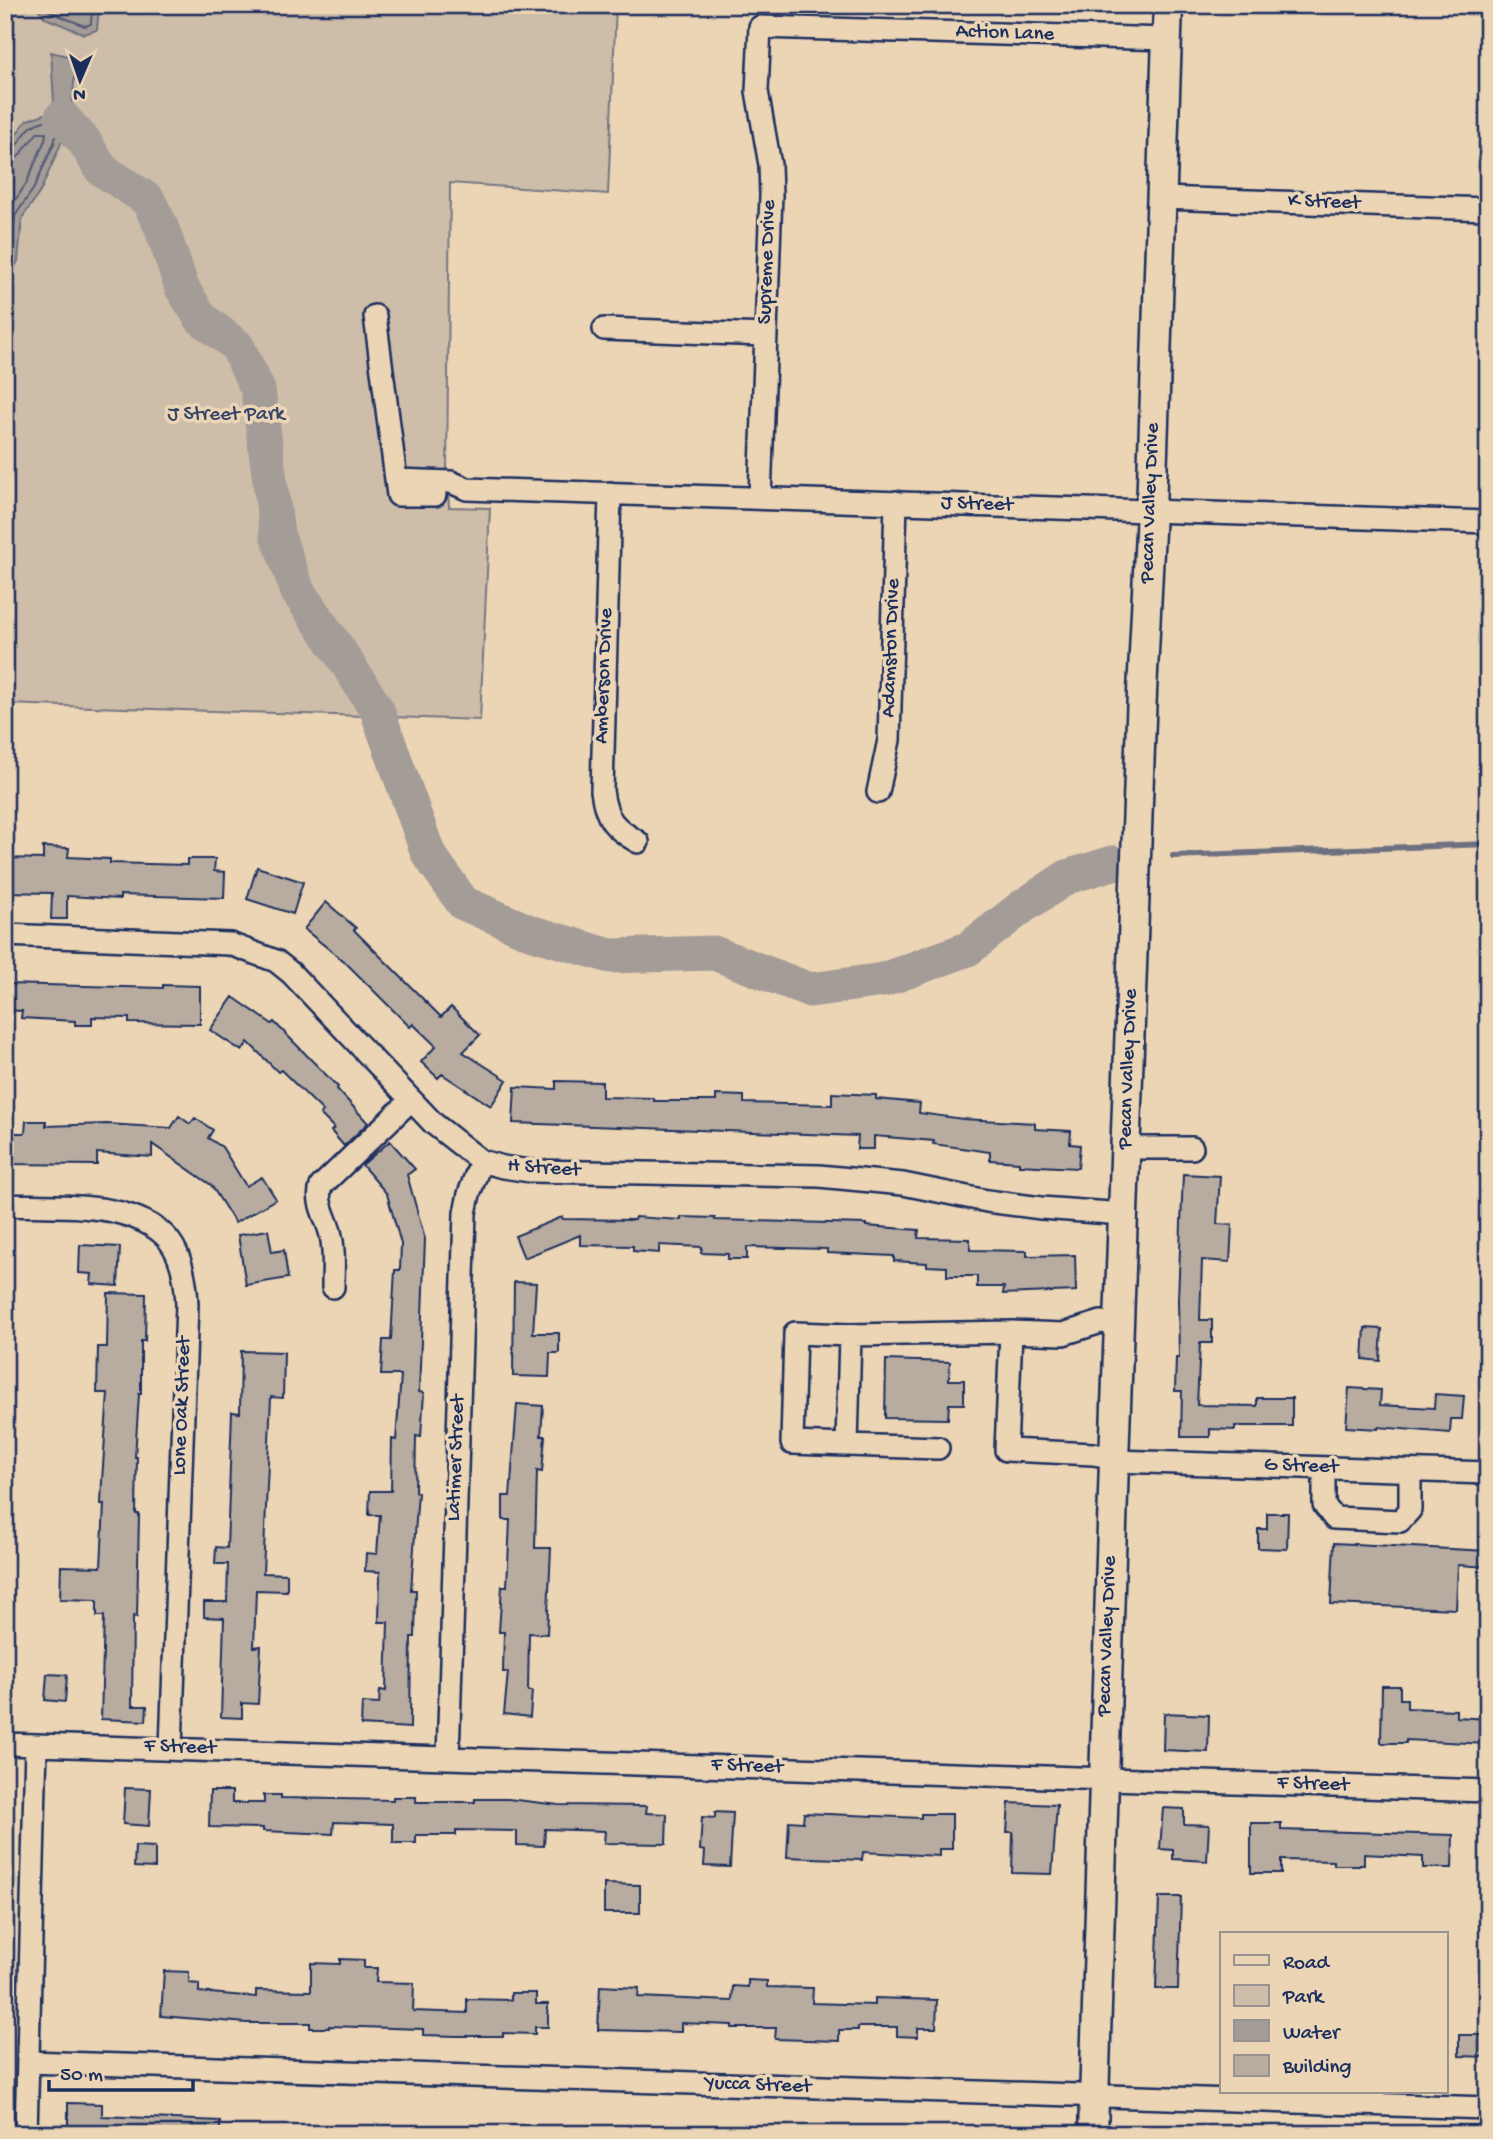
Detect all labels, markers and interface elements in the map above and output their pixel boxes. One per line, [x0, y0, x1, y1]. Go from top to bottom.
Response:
street label: Action Lane [955, 20, 1056, 48]
north arrow [46, 46, 116, 116]
text: N [73, 82, 86, 105]
street label: K Street [1287, 189, 1363, 217]
street label: Supreme Drive [753, 198, 783, 325]
park label: J Street Park [167, 403, 287, 428]
street label: Pecan Valley Drive [1136, 421, 1166, 585]
street label: J Street [941, 491, 1016, 519]
street label: Adamston Drive [877, 577, 907, 718]
street label: Amberson Drive [590, 606, 620, 744]
street label: Pecan Valley Drive [1114, 987, 1144, 1151]
street label: H Street [507, 1154, 584, 1184]
street label: Lone Oak Street [168, 1334, 198, 1476]
street label: Latimer Street [442, 1392, 472, 1522]
street label: G Street [1263, 1453, 1341, 1481]
street label: Pecan Valley Drive [1093, 1554, 1123, 1718]
street label: F Street [143, 1734, 219, 1762]
street label: F Street [710, 1753, 786, 1781]
street label: F Street [1276, 1771, 1352, 1799]
legend [1220, 1932, 1448, 2094]
text: Road [1283, 1952, 1331, 1977]
text: Park [1282, 1986, 1326, 2011]
text: Water [1283, 2022, 1341, 2047]
scale bar [49, 2048, 192, 2092]
text: Building [1282, 2056, 1352, 2081]
text: 50 m [60, 2064, 103, 2089]
street label: Yucca Street [702, 2072, 814, 2100]

